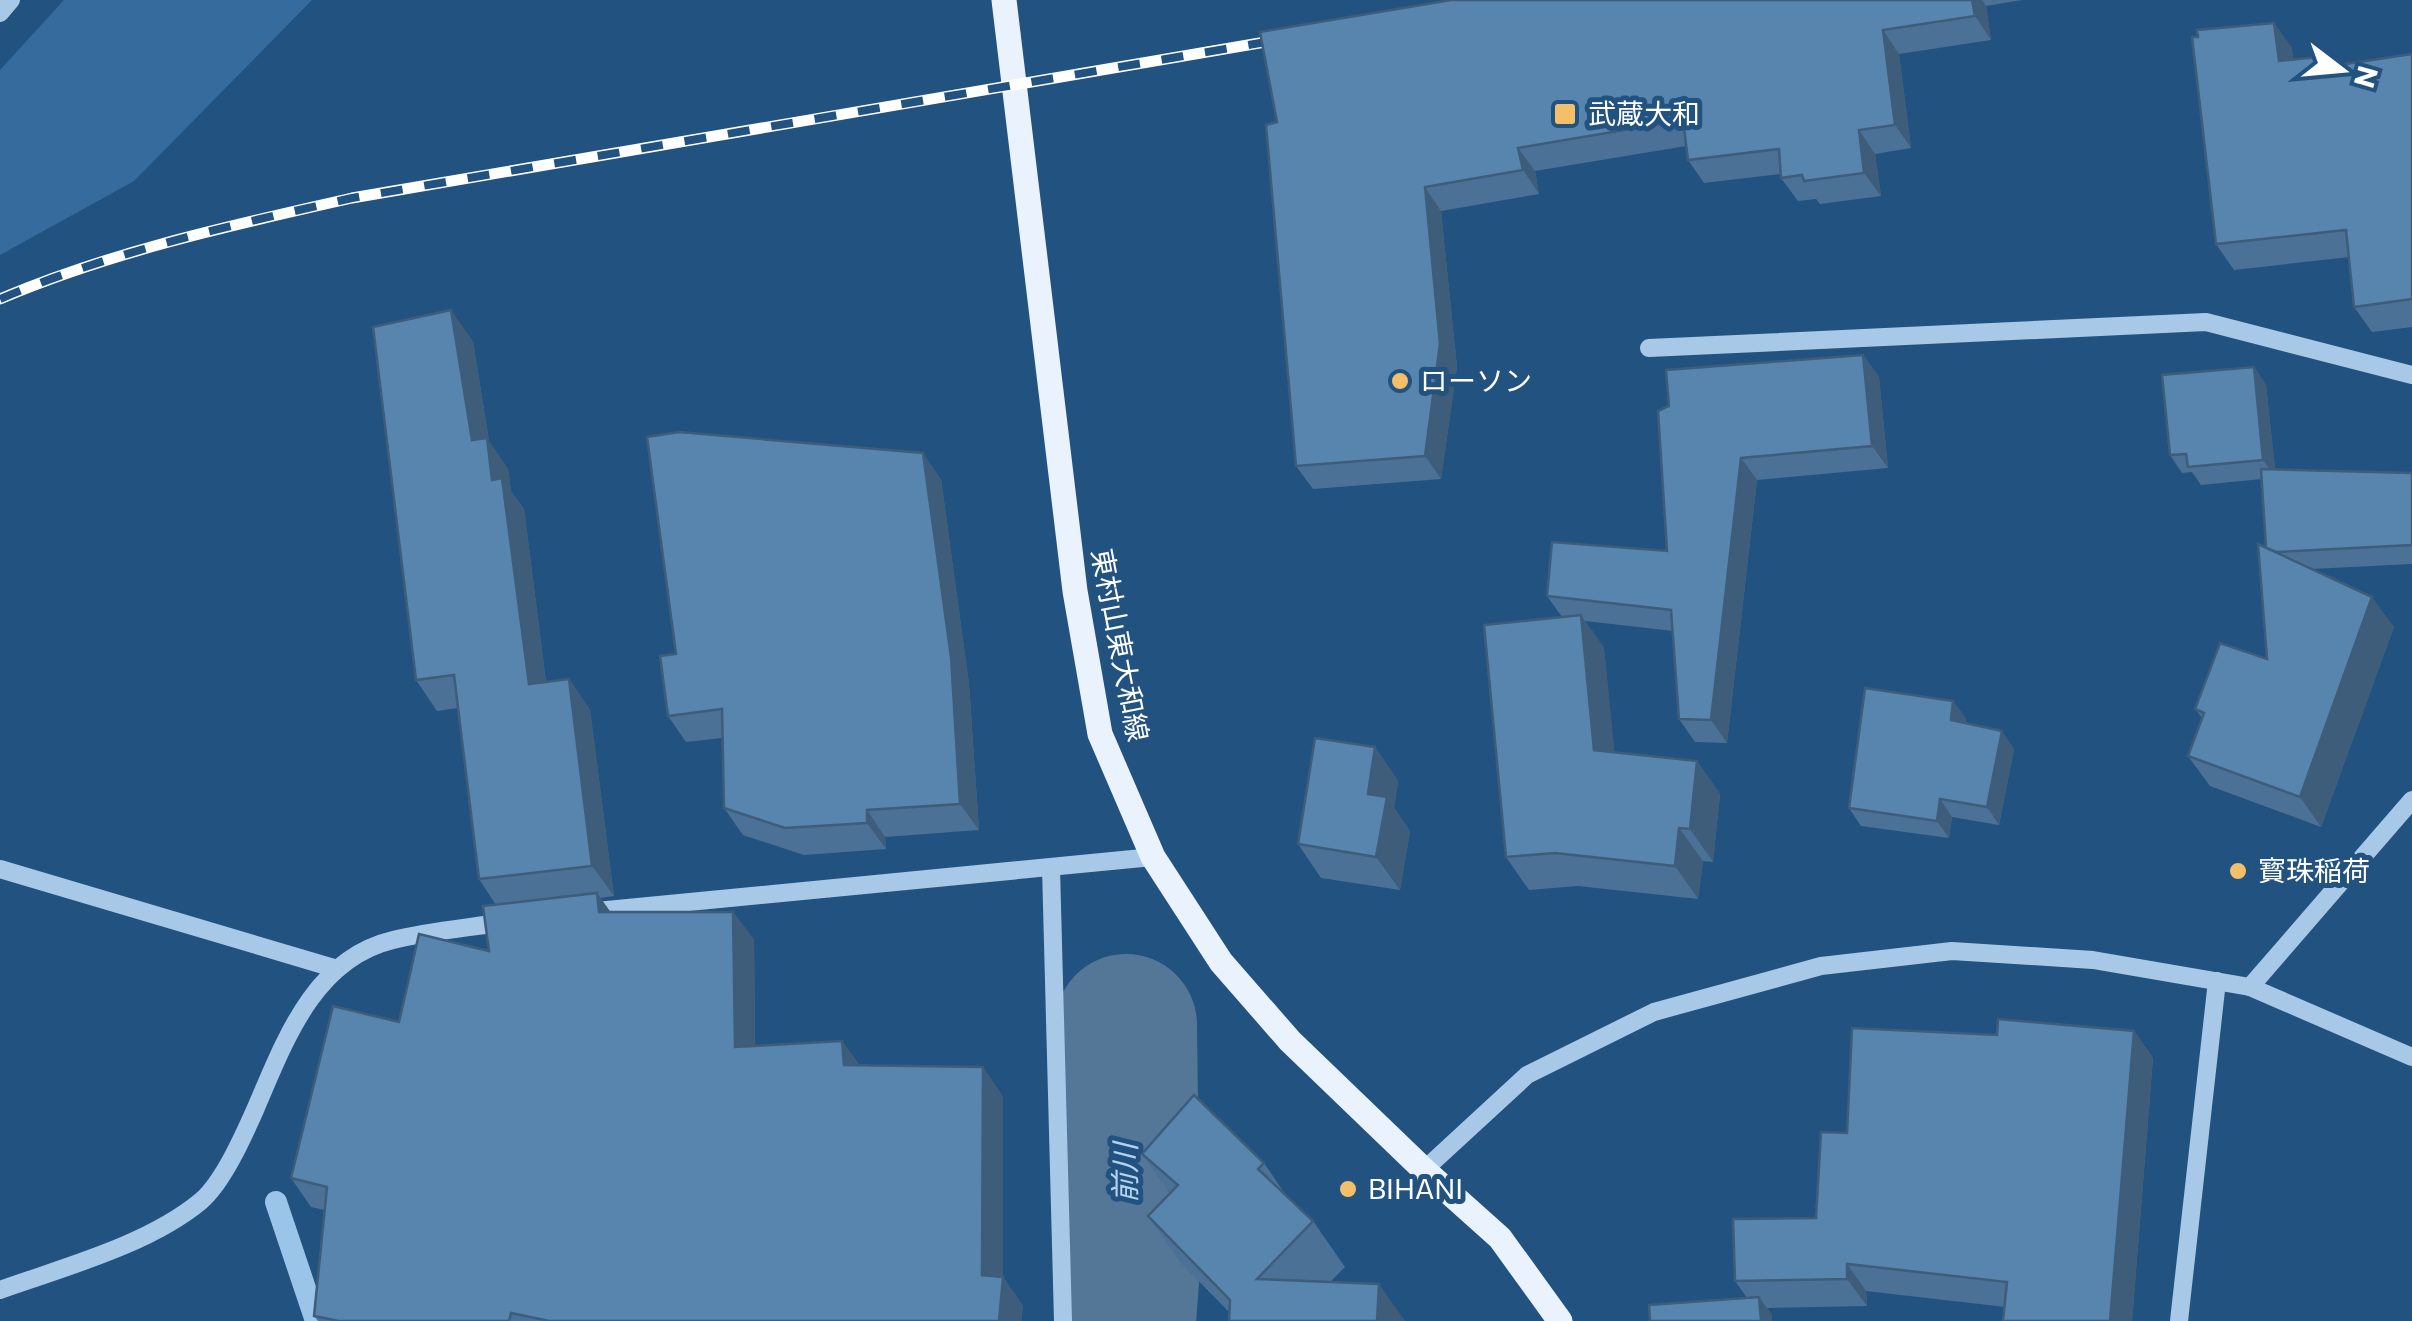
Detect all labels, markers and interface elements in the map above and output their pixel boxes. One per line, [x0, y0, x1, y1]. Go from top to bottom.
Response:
north arrow [2292, 20, 2392, 120]
text: N [2348, 62, 2386, 92]
place label: 武蔵大和 [1588, 96, 1700, 130]
marker: 武蔵大和 [1552, 101, 1578, 127]
place label: ローソン [1420, 363, 1532, 397]
marker: ローソン [1389, 370, 1411, 392]
street label: 東村山東大和線 [1086, 545, 1156, 744]
place label: 寳珠稲荷 [2258, 853, 2370, 887]
marker: 寳珠稲荷 [2227, 860, 2249, 882]
water label: 前川 [1105, 1140, 1142, 1203]
place label: BIHANI [1368, 1171, 1463, 1205]
marker: BIHANI [1337, 1178, 1359, 1200]

